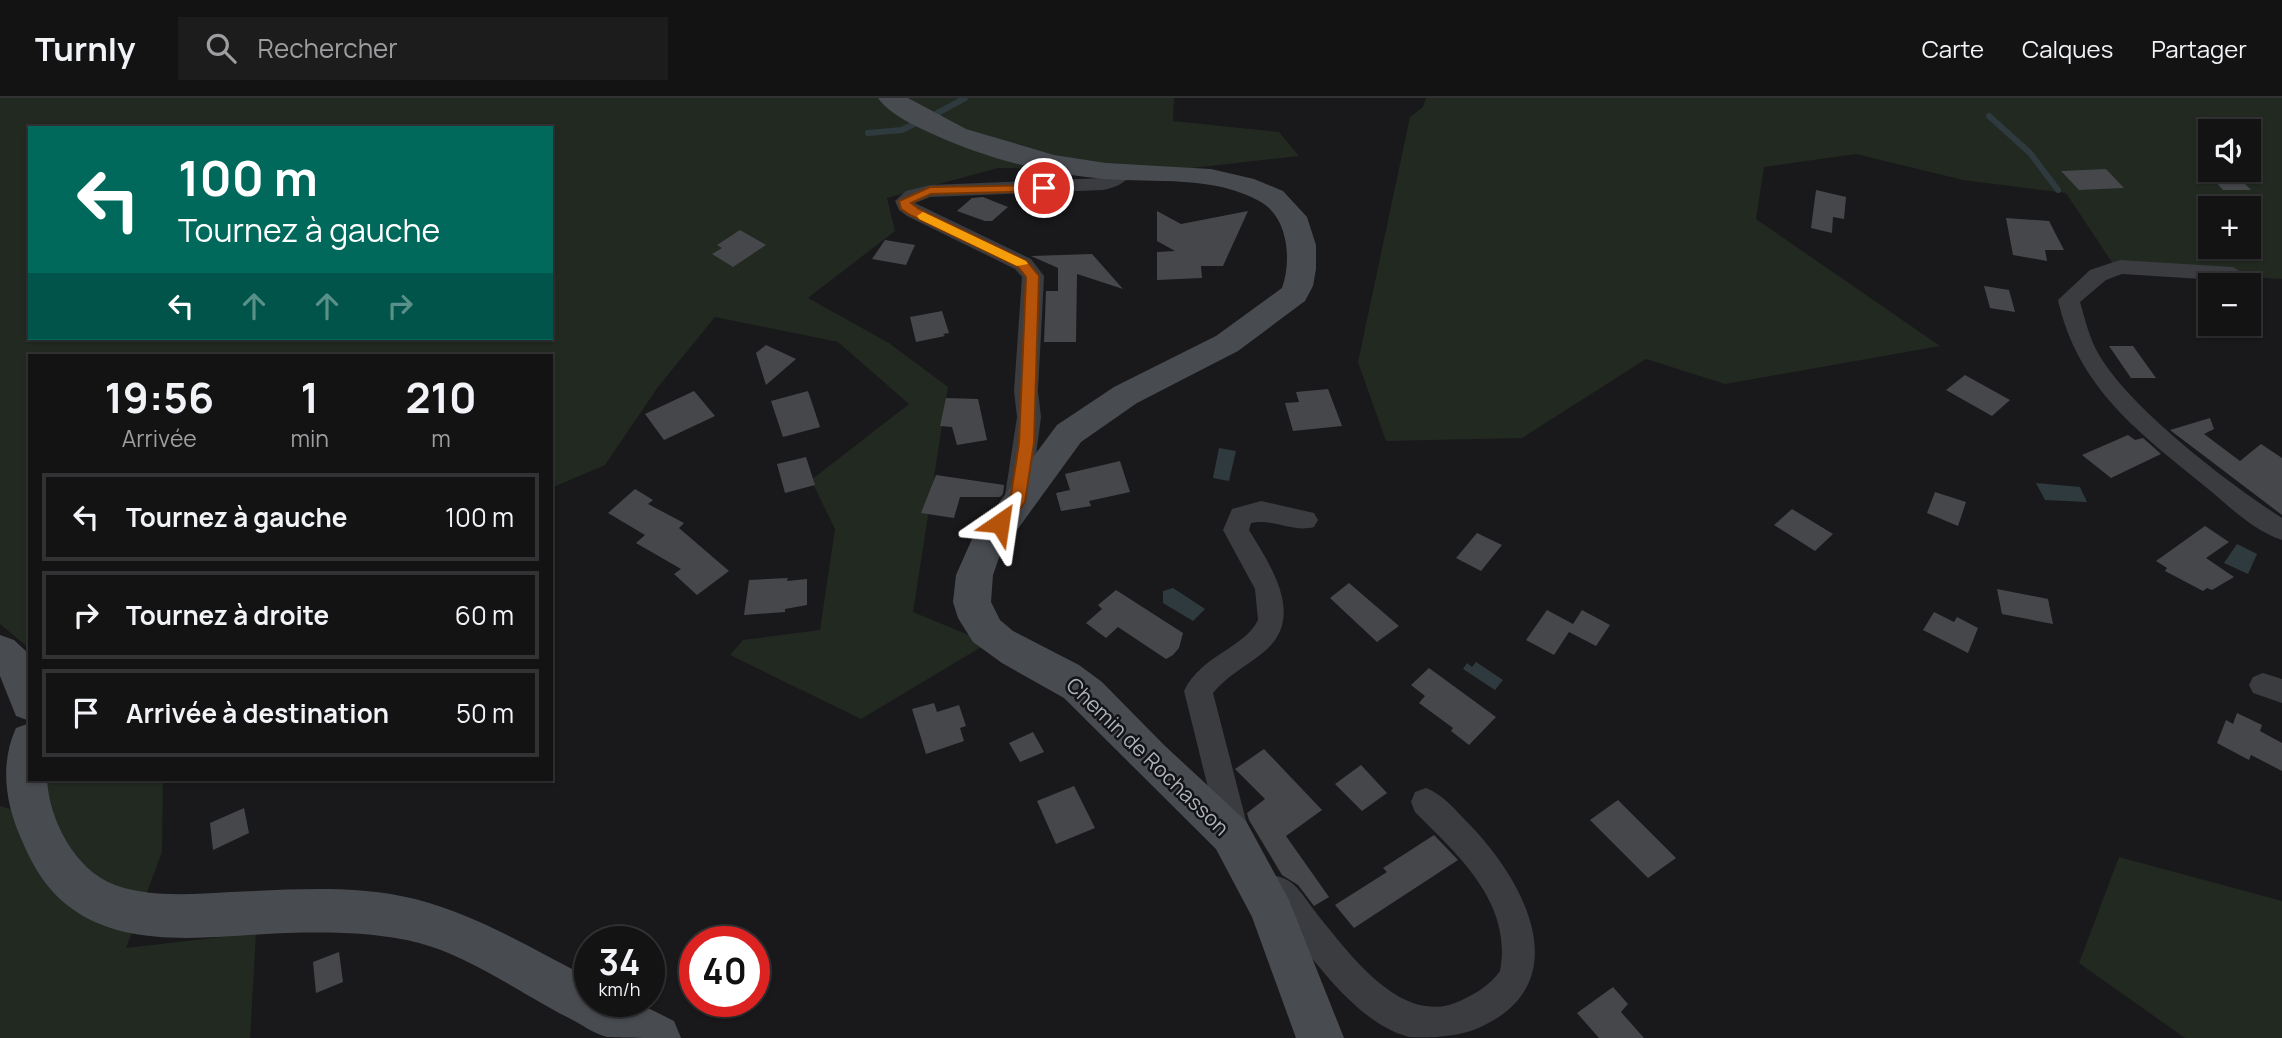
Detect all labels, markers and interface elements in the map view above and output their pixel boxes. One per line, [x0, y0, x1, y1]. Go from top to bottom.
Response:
search box [178, 17, 668, 80]
text: Turnly [35, 26, 136, 71]
icon: search [202, 29, 240, 67]
text: Rechercher [258, 30, 398, 66]
text: Carte [1922, 32, 1984, 65]
text: Calques [2022, 32, 2113, 65]
text: Partager [2151, 32, 2247, 65]
map controls [2198, 119, 2261, 336]
button: sound [2198, 119, 2261, 182]
text: 100 m [178, 144, 318, 211]
icon: left [63, 154, 154, 245]
pin [1014, 158, 1074, 218]
icon: arrive [1025, 169, 1063, 207]
button: + [2198, 196, 2261, 259]
text: Tournez à gauche [178, 208, 440, 252]
button: − [2198, 273, 2261, 336]
icon: left [162, 287, 200, 325]
icon: ahead [235, 287, 273, 325]
icon: ahead [308, 287, 346, 325]
icon: right [381, 287, 419, 325]
text: 19:56 [104, 368, 214, 426]
text: 1 [301, 368, 319, 426]
text: 210 [405, 368, 477, 426]
text: Arrivée [122, 422, 197, 454]
text: min [290, 422, 329, 454]
text: m [431, 422, 451, 454]
position arrow [963, 486, 1037, 560]
icon: left [67, 498, 105, 536]
text: Tournez à gauche [126, 499, 347, 535]
text: 100 m [445, 499, 514, 535]
icon: right [67, 596, 105, 634]
text: Tournez à droite [126, 597, 329, 633]
text: 60 m [455, 597, 514, 633]
street label: Chemin de Rochasson [1061, 671, 1235, 841]
icon: arrive [67, 694, 105, 732]
text: Arrivée à destination [126, 695, 389, 731]
text: 50 m [456, 695, 514, 731]
speed limit sign: 40 [679, 926, 770, 1017]
text: 34 [599, 938, 640, 986]
text: km/h [599, 977, 640, 1001]

